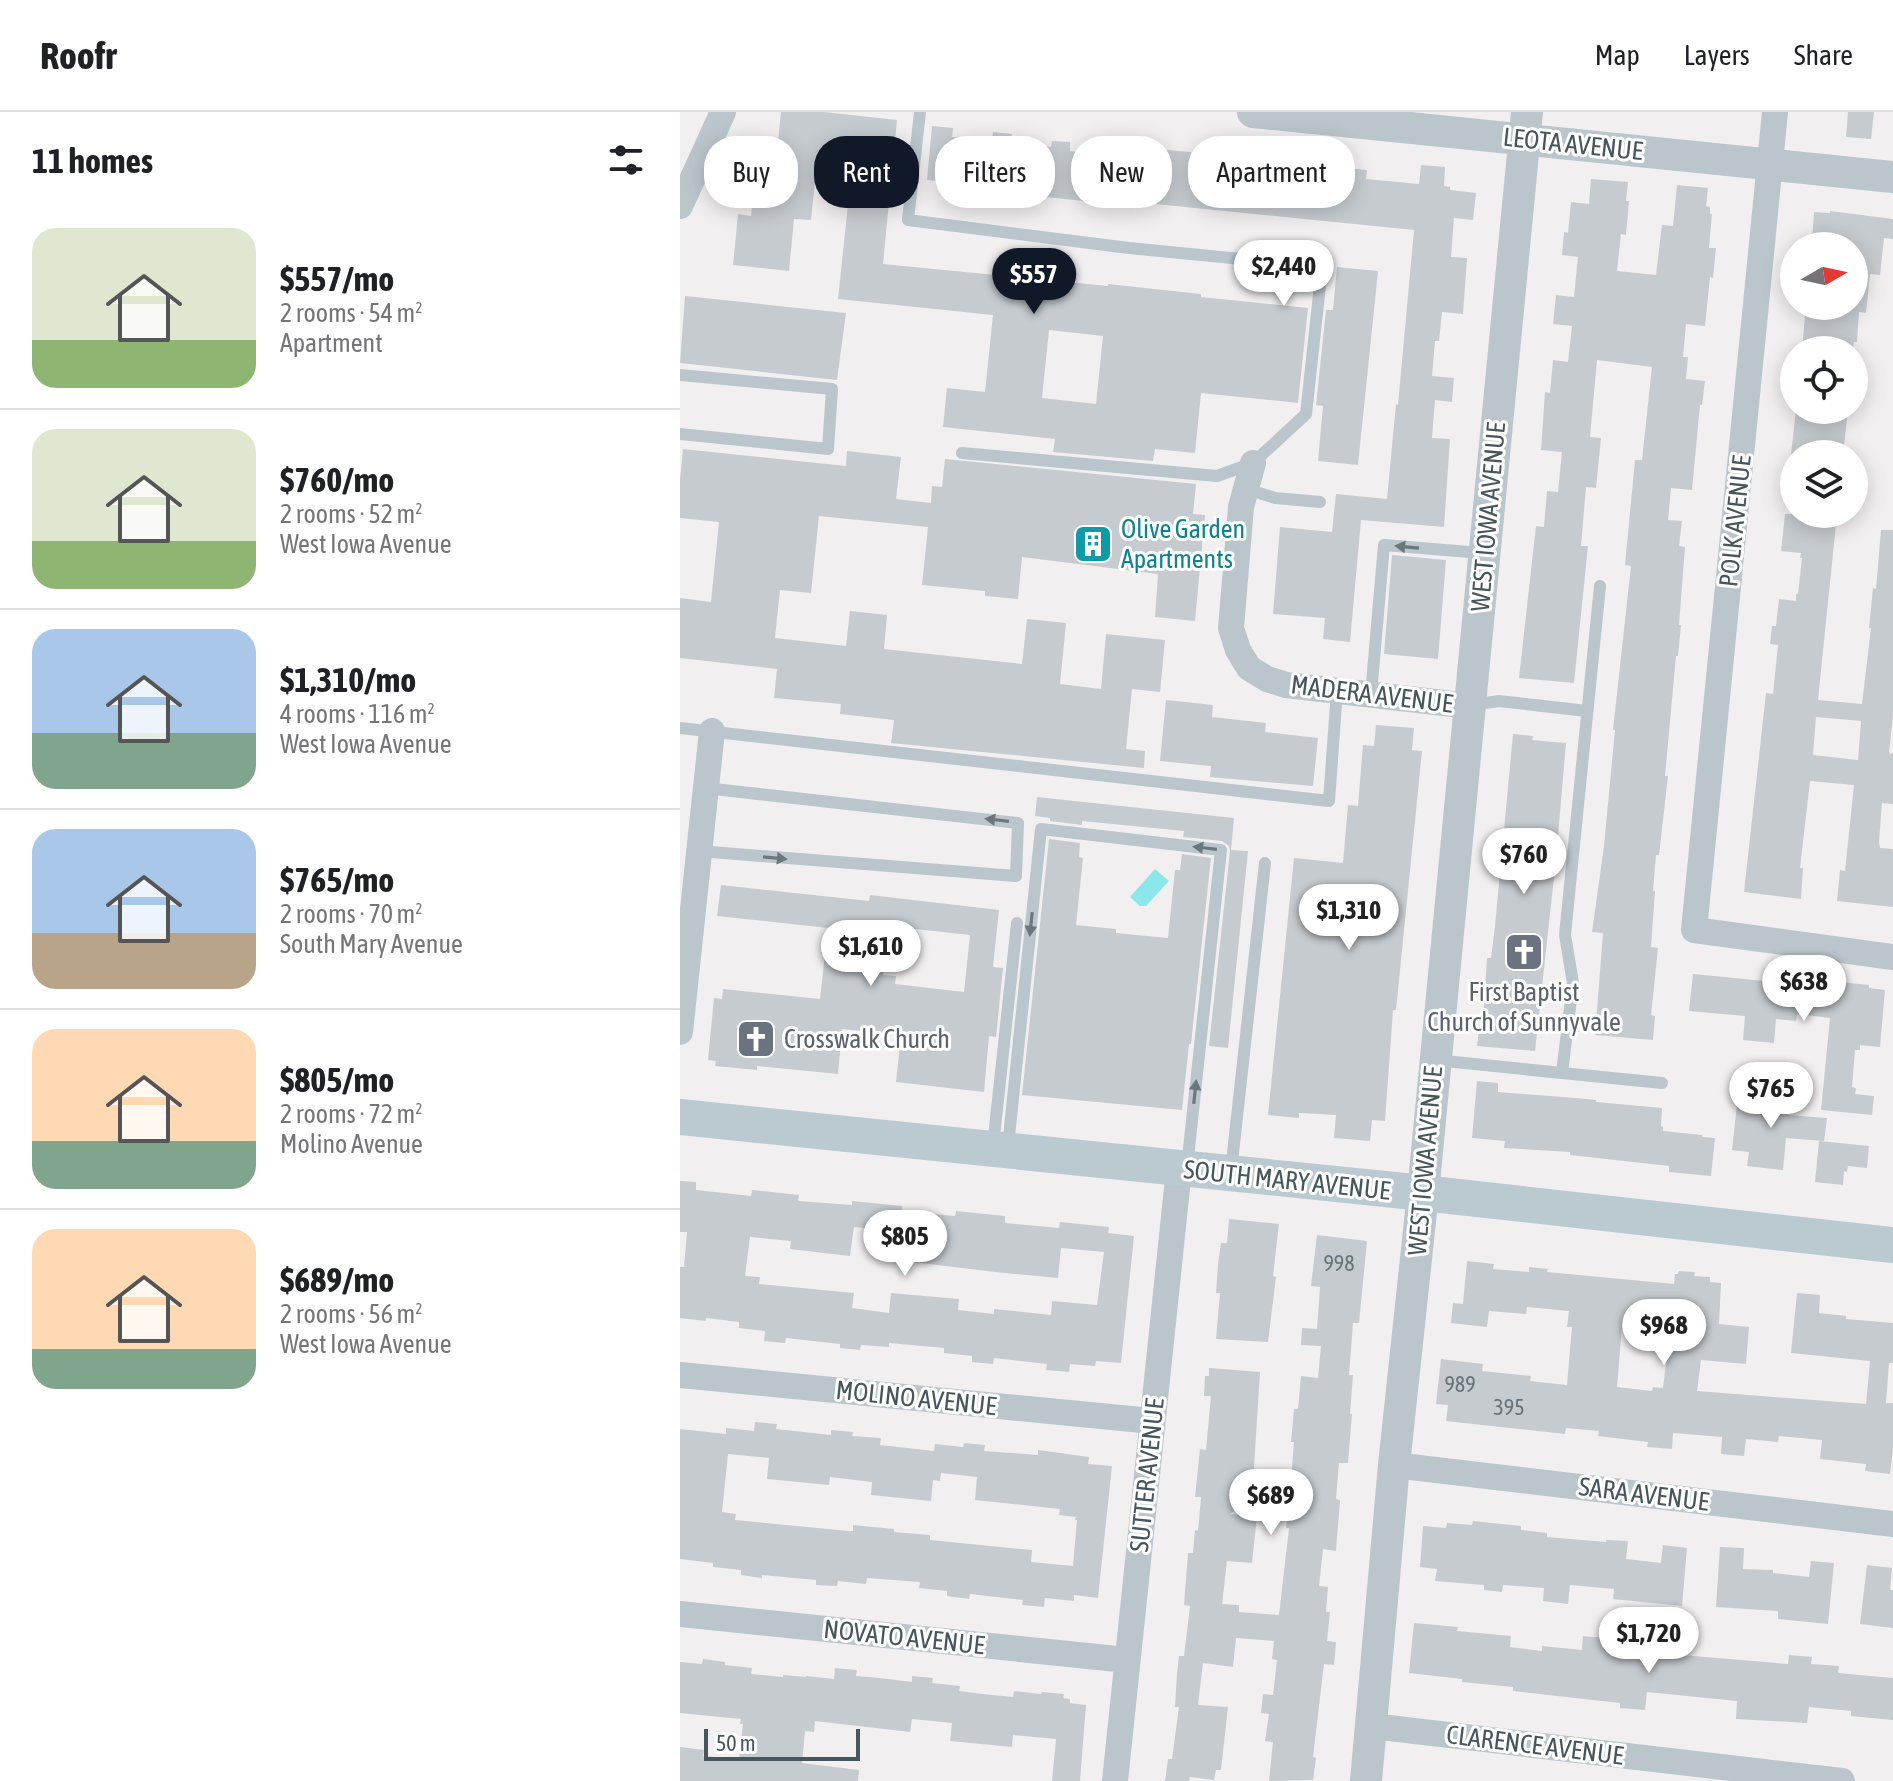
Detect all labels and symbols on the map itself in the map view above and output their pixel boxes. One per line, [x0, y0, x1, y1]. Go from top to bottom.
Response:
street label: LEOTA AVENUE [1502, 122, 1644, 166]
north arrow [1780, 232, 1868, 320]
pin: $2,440 [1219, 240, 1349, 308]
pin: $557 [987, 248, 1081, 316]
street label: WEST IOWA AVENUE [1465, 421, 1511, 613]
street label: POLK AVENUE [1713, 454, 1757, 588]
place label: Olive Garden Apartments [1121, 514, 1245, 574]
building icon: Olive Garden Apartments [1072, 523, 1114, 565]
one-way arrow [1394, 540, 1419, 553]
street label: MADERA AVENUE [1289, 669, 1455, 719]
one-way arrow [984, 813, 1009, 826]
pin: $760 [1477, 828, 1571, 896]
one-way arrow [1192, 841, 1217, 854]
one-way arrow [763, 852, 788, 865]
pin: $1,310 [1284, 884, 1414, 952]
one-way arrow [1025, 912, 1038, 937]
pin: $1,610 [806, 920, 936, 988]
church icon: First Baptist Church of Sunnyvale [1503, 931, 1545, 973]
pin: $638 [1757, 955, 1851, 1023]
place label: First Baptist Church of Sunnyvale [1427, 977, 1621, 1037]
church icon: Crosswalk Church [735, 1018, 777, 1060]
place label: Crosswalk Church [784, 1024, 950, 1054]
pin: $765 [1724, 1062, 1818, 1130]
street label: WEST IOWA AVENUE [1402, 1065, 1448, 1257]
one-way arrow [1189, 1079, 1202, 1104]
street label: SOUTH MARY AVENUE [1182, 1154, 1392, 1206]
pin: $805 [858, 1210, 952, 1278]
house number: 998 [1323, 1250, 1355, 1276]
pin: $968 [1617, 1299, 1711, 1367]
house number: 989 [1444, 1371, 1476, 1397]
street label: MOLINO AVENUE [834, 1375, 998, 1421]
house number: 395 [1493, 1394, 1525, 1420]
street label: SUTTER AVENUE [1124, 1397, 1170, 1553]
pin: $689 [1224, 1469, 1318, 1537]
street label: SARA AVENUE [1577, 1471, 1711, 1517]
pin: $1,720 [1584, 1607, 1714, 1675]
street label: NOVATO AVENUE [822, 1614, 986, 1660]
street label: CLARENCE AVENUE [1445, 1719, 1625, 1771]
scale bar [704, 1725, 860, 1761]

